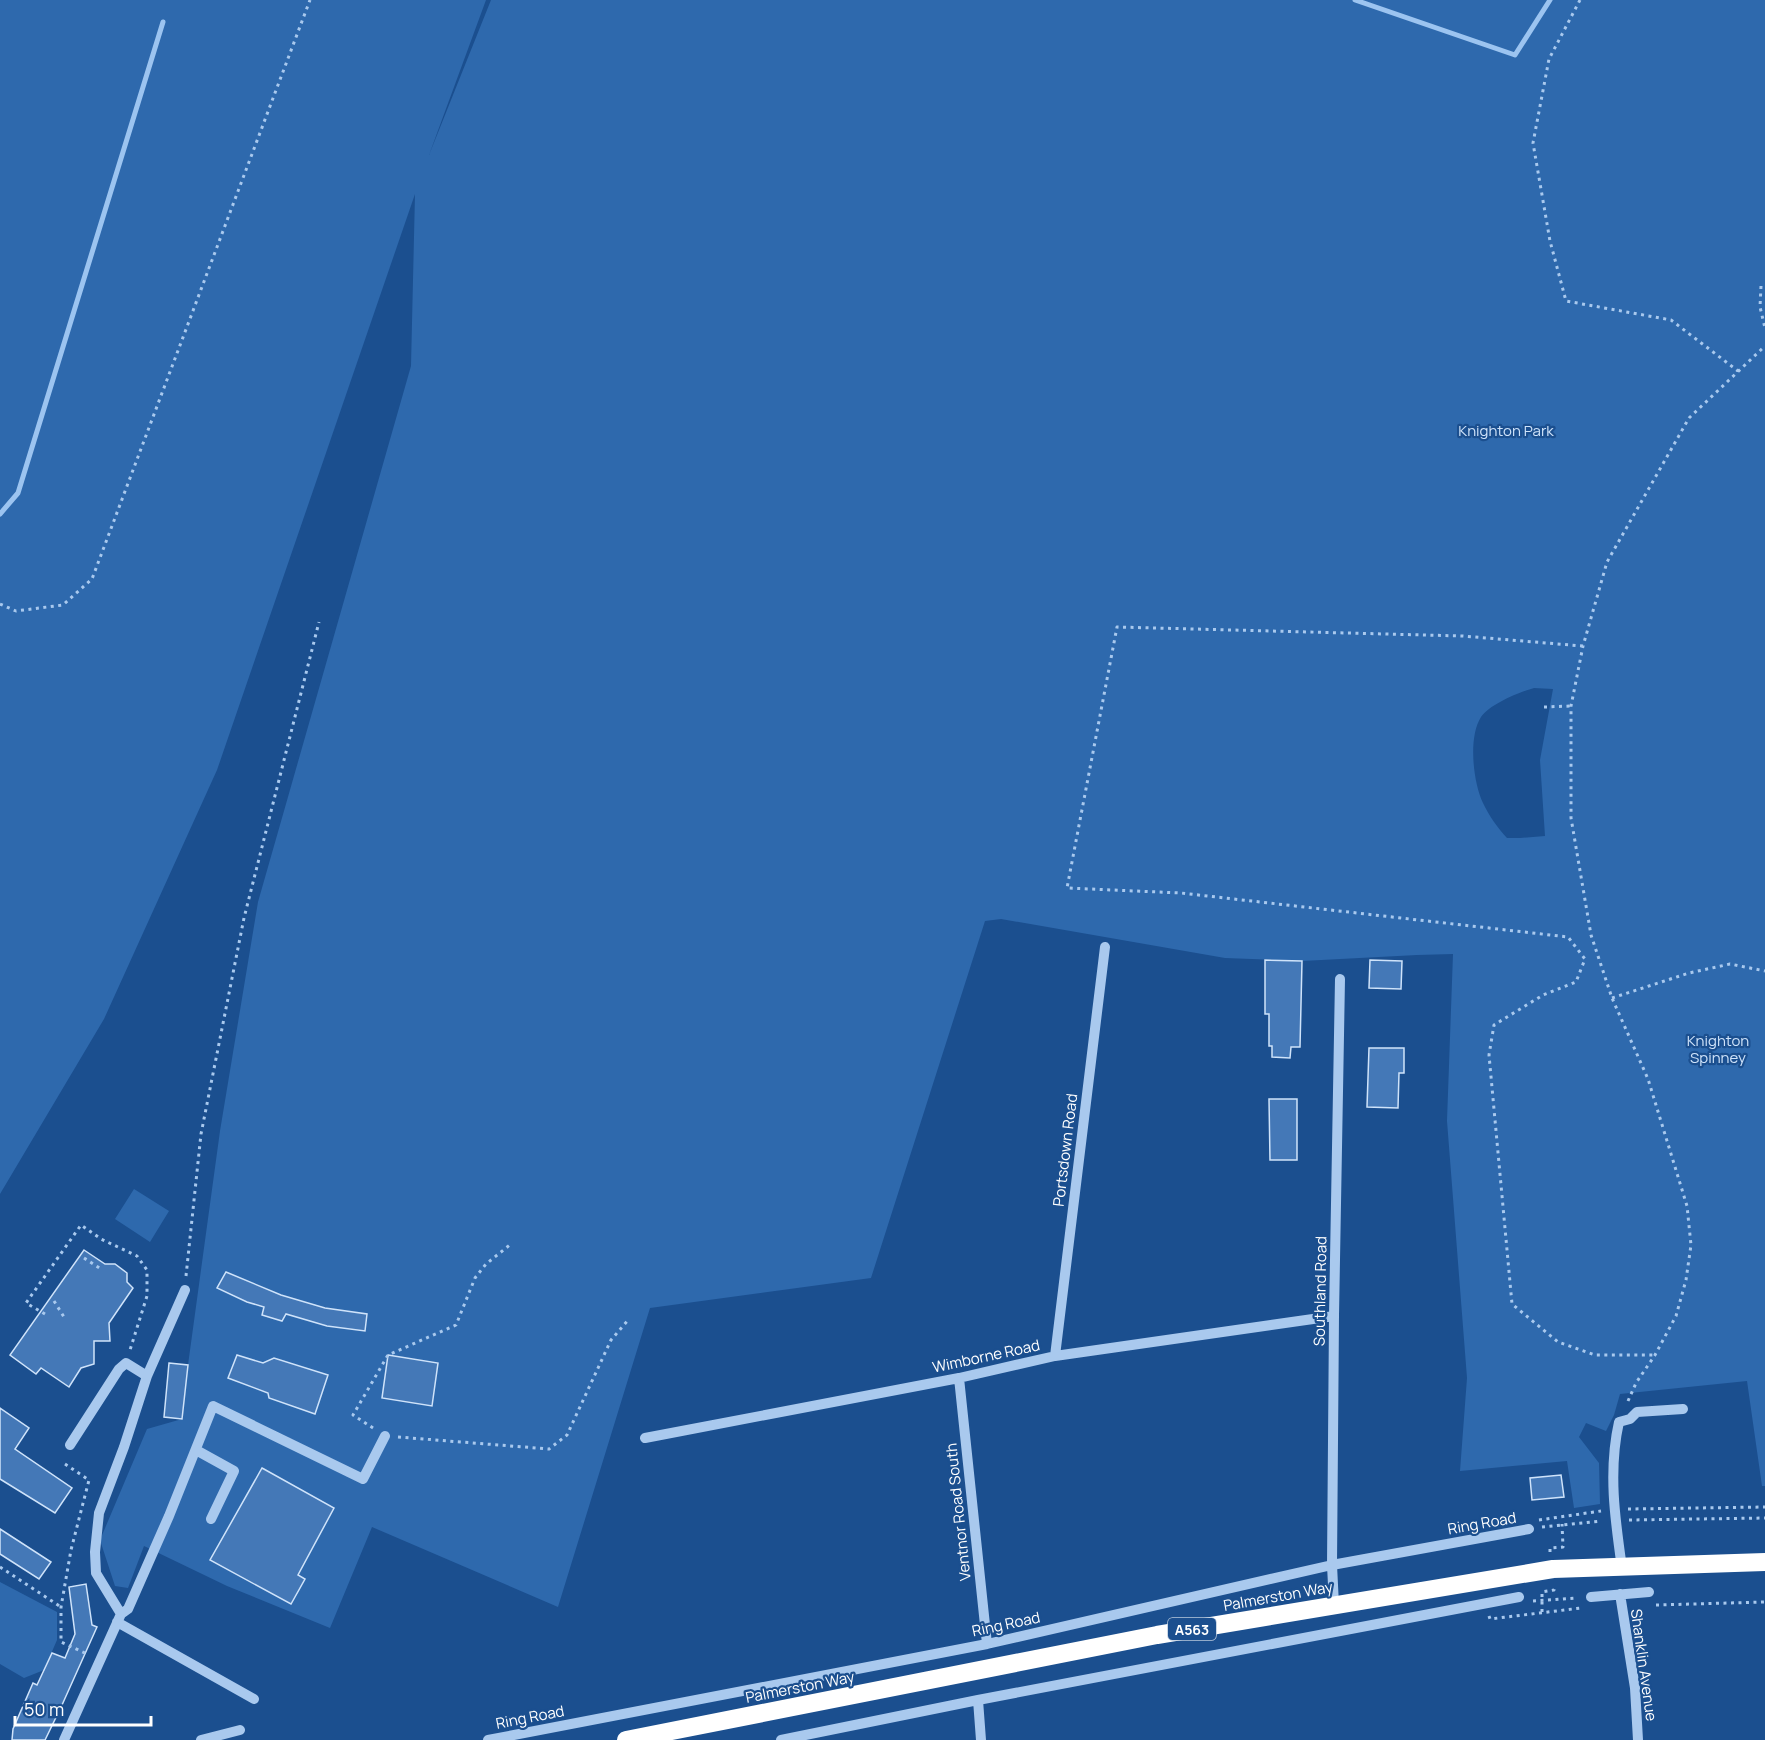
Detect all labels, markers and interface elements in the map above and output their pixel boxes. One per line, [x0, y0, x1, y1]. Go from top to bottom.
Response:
park label: Knighton Park [1458, 420, 1554, 441]
park label: Knighton Spinney [1687, 1030, 1749, 1068]
street label: Portsdown Road [1048, 1092, 1082, 1208]
street label: Southland Road [1309, 1236, 1331, 1346]
street label: Wimborne Road [930, 1334, 1042, 1378]
street label: Ventnor Road South [940, 1442, 976, 1582]
street label: Ring Road [1446, 1507, 1518, 1539]
street label: Palmerston Way [1222, 1576, 1334, 1616]
street label: Ring Road [970, 1607, 1042, 1641]
street label: Shanklin Avenue [1626, 1608, 1662, 1723]
road number: A563 [1168, 1618, 1216, 1640]
street label: Palmerston Way [744, 1666, 856, 1708]
scale bar [15, 1689, 152, 1727]
text: 50 m [24, 1697, 64, 1721]
street label: Ring Road [494, 1700, 566, 1734]

